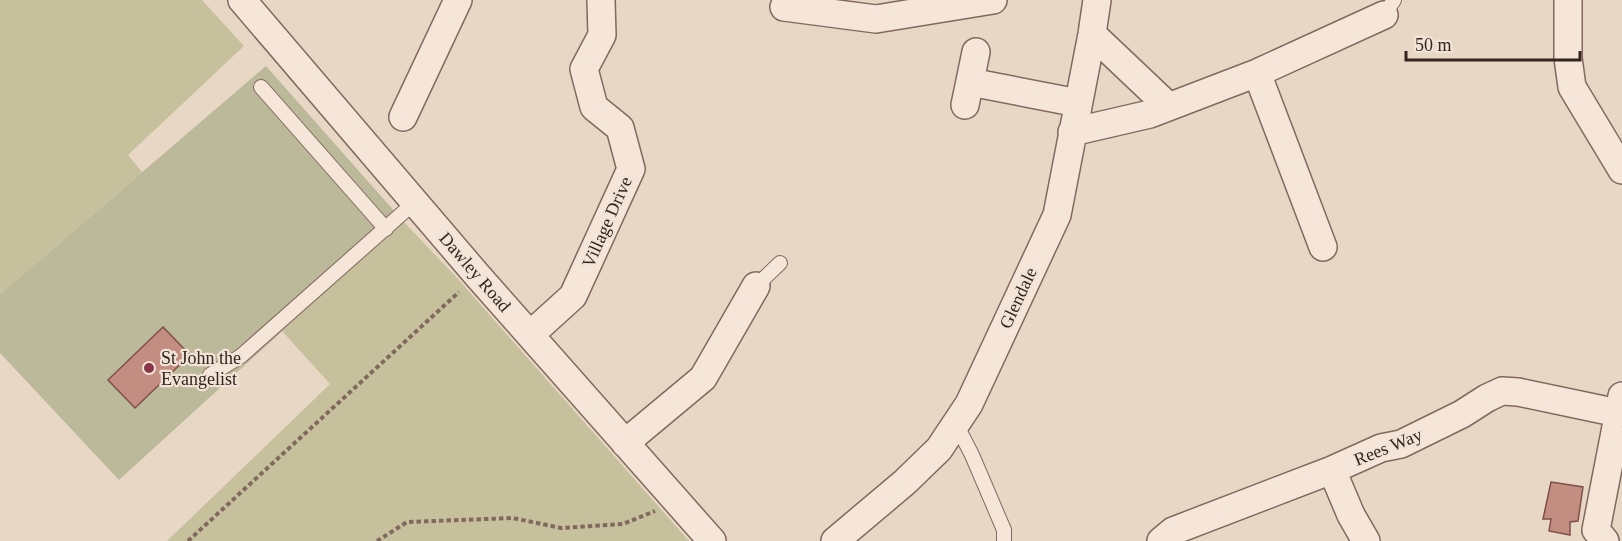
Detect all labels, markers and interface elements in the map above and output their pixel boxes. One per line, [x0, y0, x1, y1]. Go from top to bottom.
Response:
scale bar [1406, 24, 1580, 62]
text: 50 m [1415, 35, 1452, 55]
street label: Village Drive [578, 173, 636, 271]
street label: Dawley Road [435, 228, 515, 316]
street label: Glendale [995, 264, 1041, 332]
place label: St John the Evangelist [161, 348, 241, 389]
marker: St John the Evangelist [142, 361, 156, 375]
street label: Rees Way [1351, 424, 1425, 470]

